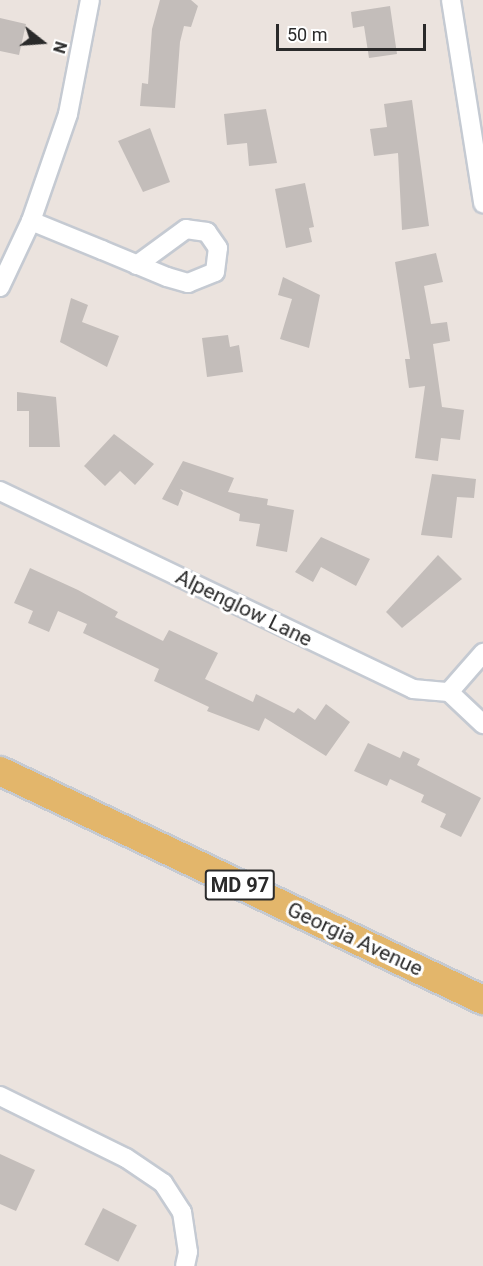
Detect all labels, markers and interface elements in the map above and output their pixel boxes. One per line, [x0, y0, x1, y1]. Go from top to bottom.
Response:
north arrow [12, 12, 72, 72]
scale bar [279, 12, 429, 50]
text: 50 m [287, 24, 327, 45]
text: N [49, 39, 70, 56]
street label: Alpenglow Lane [172, 564, 316, 652]
road number: MD 97 [204, 868, 276, 902]
street label: Georgia Avenue [283, 897, 427, 981]

